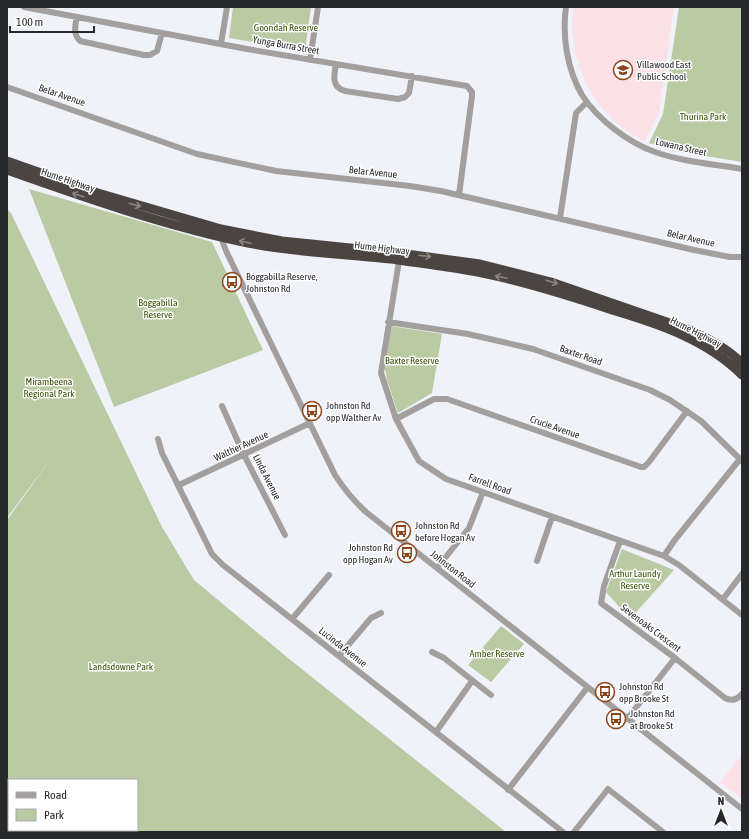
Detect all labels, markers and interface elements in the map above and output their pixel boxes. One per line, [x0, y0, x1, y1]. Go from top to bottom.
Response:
scale bar [10, 8, 94, 34]
text: 100 m [16, 15, 43, 29]
park label: Goondah Reserve [254, 22, 319, 33]
street label: Yunga Burra Street [252, 34, 320, 56]
school or university icon: Villawood East Public School [612, 59, 634, 81]
place label: Villawood East Public School [637, 59, 691, 82]
street label: Belar Avenue [37, 82, 87, 108]
park label: Thurina Park [680, 111, 727, 122]
street label: Lowana Street [655, 136, 708, 158]
street label: Belar Avenue [348, 164, 398, 180]
street label: Hume Highway [40, 166, 96, 194]
one-way arrow [72, 191, 85, 198]
one-way arrow [129, 202, 142, 209]
street label: Belar Avenue [666, 227, 716, 249]
one-way arrow [239, 238, 252, 246]
street label: Hume Highway [354, 239, 410, 257]
one-way arrow [418, 252, 431, 260]
bus stop icon: Boggabilla Reserve, Johnston Rd [221, 271, 243, 293]
place label: Boggabilla Reserve, Johnston Rd [246, 271, 318, 294]
one-way arrow [495, 273, 508, 281]
one-way arrow [546, 279, 558, 287]
park label: Boggabilla Reserve [138, 297, 178, 320]
street label: Hume Highway [669, 314, 723, 350]
street label: Baxter Road [558, 343, 604, 367]
park label: Baxter Reserve [385, 355, 440, 366]
park label: Mirambeena Regional Park [23, 376, 75, 399]
bus stop icon: Johnston Rd opp Walther Av [301, 400, 323, 422]
place label: Johnston Rd opp Walther Av [326, 400, 381, 423]
street label: Crucie Avenue [529, 413, 582, 441]
street label: Walther Avenue [212, 428, 270, 463]
street label: Linda Avenue [251, 452, 283, 502]
street label: Farrell Road [467, 471, 513, 497]
bus stop icon: Johnston Rd before Hogan Av [390, 520, 412, 542]
place label: Johnston Rd before Hogan Av [415, 520, 475, 543]
place label: Johnston Rd opp Hogan Av [343, 542, 393, 565]
bus stop icon: Johnston Rd opp Hogan Av [396, 542, 418, 564]
street label: Johnston Road [428, 548, 478, 590]
park label: Arthur Laundy Reserve [609, 568, 661, 591]
street label: Sevenoaks Crescent [619, 602, 683, 654]
street label: Lucinda Avenue [317, 625, 370, 669]
park label: Amber Reserve [470, 648, 525, 659]
park label: Landsdowne Park [89, 661, 154, 672]
bus stop icon: Johnston Rd opp Brooke St [594, 681, 616, 703]
place label: Johnston Rd opp Brooke St [619, 681, 669, 704]
bus stop icon: Johnston Rd at Brooke St [605, 708, 627, 730]
place label: Johnston Rd at Brooke St [630, 708, 675, 731]
legend [8, 779, 138, 831]
text: Road [44, 788, 67, 802]
north arrow [701, 791, 741, 831]
text: N [718, 795, 724, 807]
text: Park [44, 808, 65, 822]

